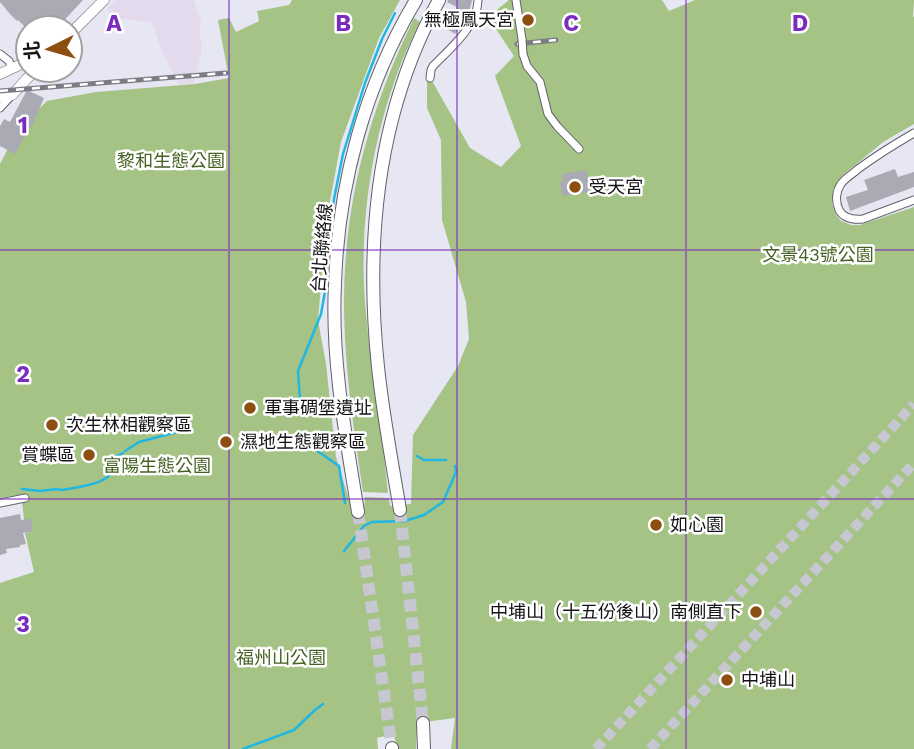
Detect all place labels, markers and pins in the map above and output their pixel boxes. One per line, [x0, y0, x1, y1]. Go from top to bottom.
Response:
place label: 無極鳳天宮 [424, 9, 514, 30]
marker: 無極鳳天宮 [520, 12, 536, 28]
place label: 受天宮 [589, 176, 643, 197]
marker: 受天宮 [567, 179, 583, 195]
place label: 軍事碉堡遺址 [264, 397, 372, 418]
marker: 軍事碉堡遺址 [242, 400, 258, 416]
place label: 次生林相觀察區 [66, 414, 192, 435]
marker: 次生林相觀察區 [44, 417, 60, 433]
place label: 濕地生態觀察區 [240, 431, 366, 452]
marker: 濕地生態觀察區 [218, 434, 234, 450]
place label: 賞蝶區 [21, 444, 75, 465]
marker: 賞蝶區 [81, 447, 97, 463]
place label: 如心園 [670, 514, 724, 535]
marker: 如心園 [648, 517, 664, 533]
place label: 中埔山（十五份後山）南側直下 [490, 601, 742, 622]
marker: 中埔山（十五份後山）南側直下 [748, 604, 764, 620]
place label: 中埔山 [741, 669, 795, 690]
marker: 中埔山 [719, 672, 735, 688]

